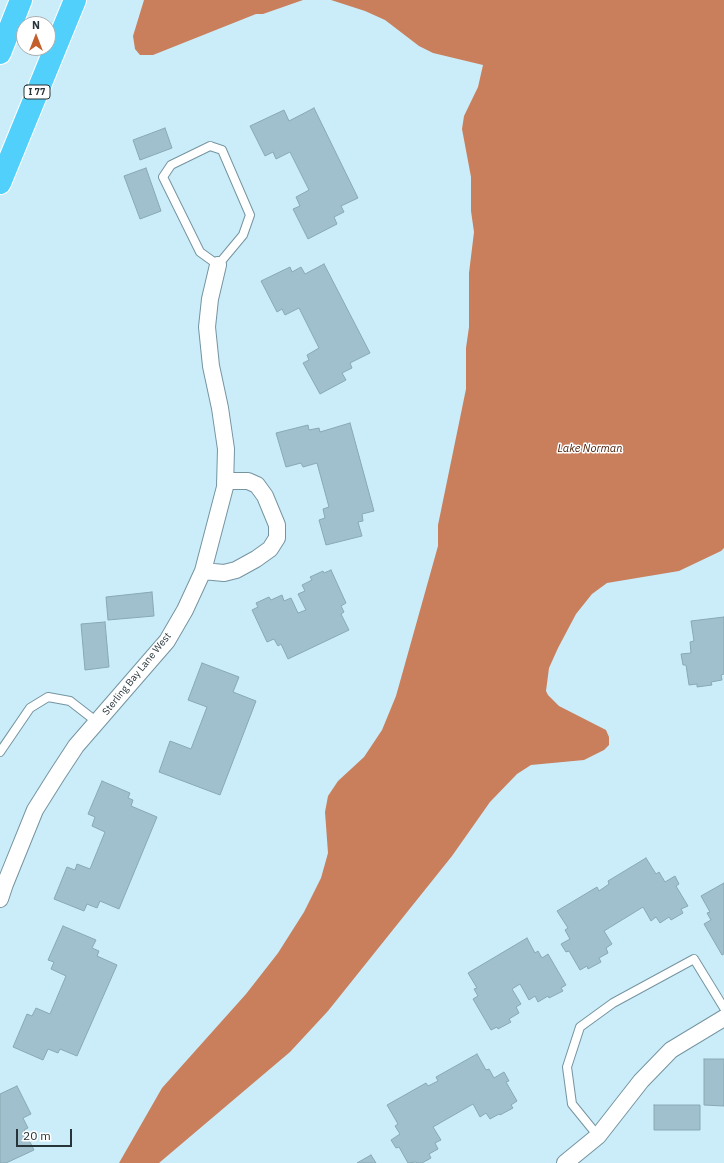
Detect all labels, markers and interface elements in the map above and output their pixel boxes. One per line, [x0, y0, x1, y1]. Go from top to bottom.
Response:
north arrow [16, 16, 56, 56]
text: N [32, 18, 40, 32]
road number: I 77 [24, 85, 50, 99]
water label: Lake Norman [558, 442, 622, 456]
street label: Sterling Bay Lane West [100, 630, 174, 718]
scale bar [18, 1121, 74, 1147]
text: 20 m [23, 1128, 51, 1143]

